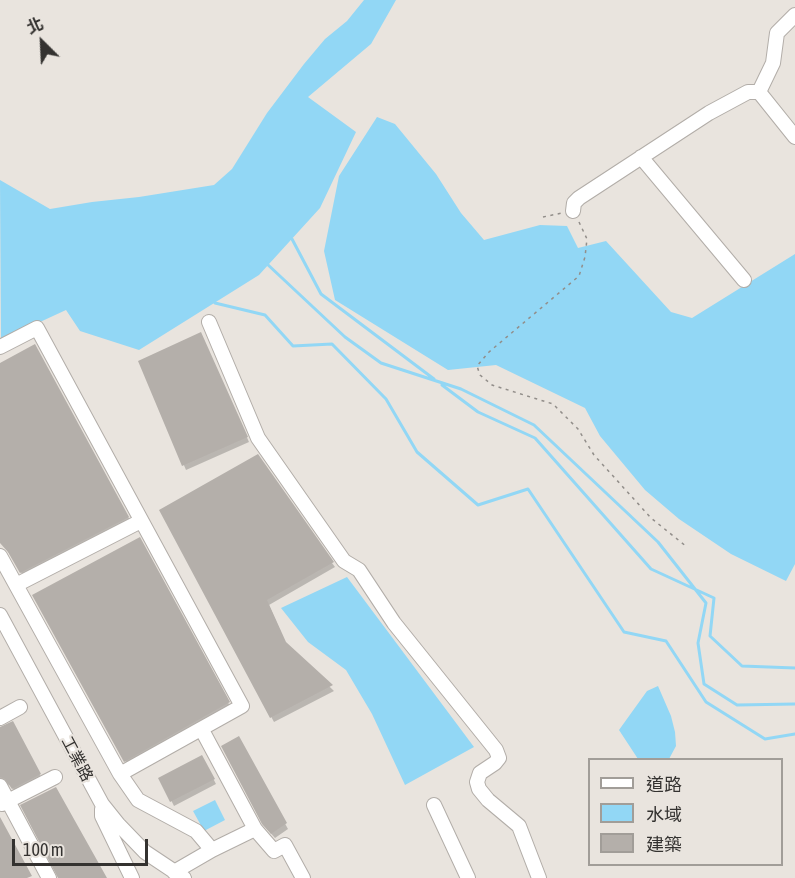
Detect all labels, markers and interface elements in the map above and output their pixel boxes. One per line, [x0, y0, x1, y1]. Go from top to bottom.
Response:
north arrow [12, 12, 72, 72]
text: 北 [24, 14, 46, 37]
street label: 工業路 [57, 733, 97, 785]
legend [588, 758, 783, 866]
text: 道路 [646, 774, 682, 795]
text: 水域 [646, 804, 682, 825]
scale bar [15, 827, 152, 865]
text: 建築 [646, 834, 682, 855]
text: 100 m [23, 839, 64, 860]

